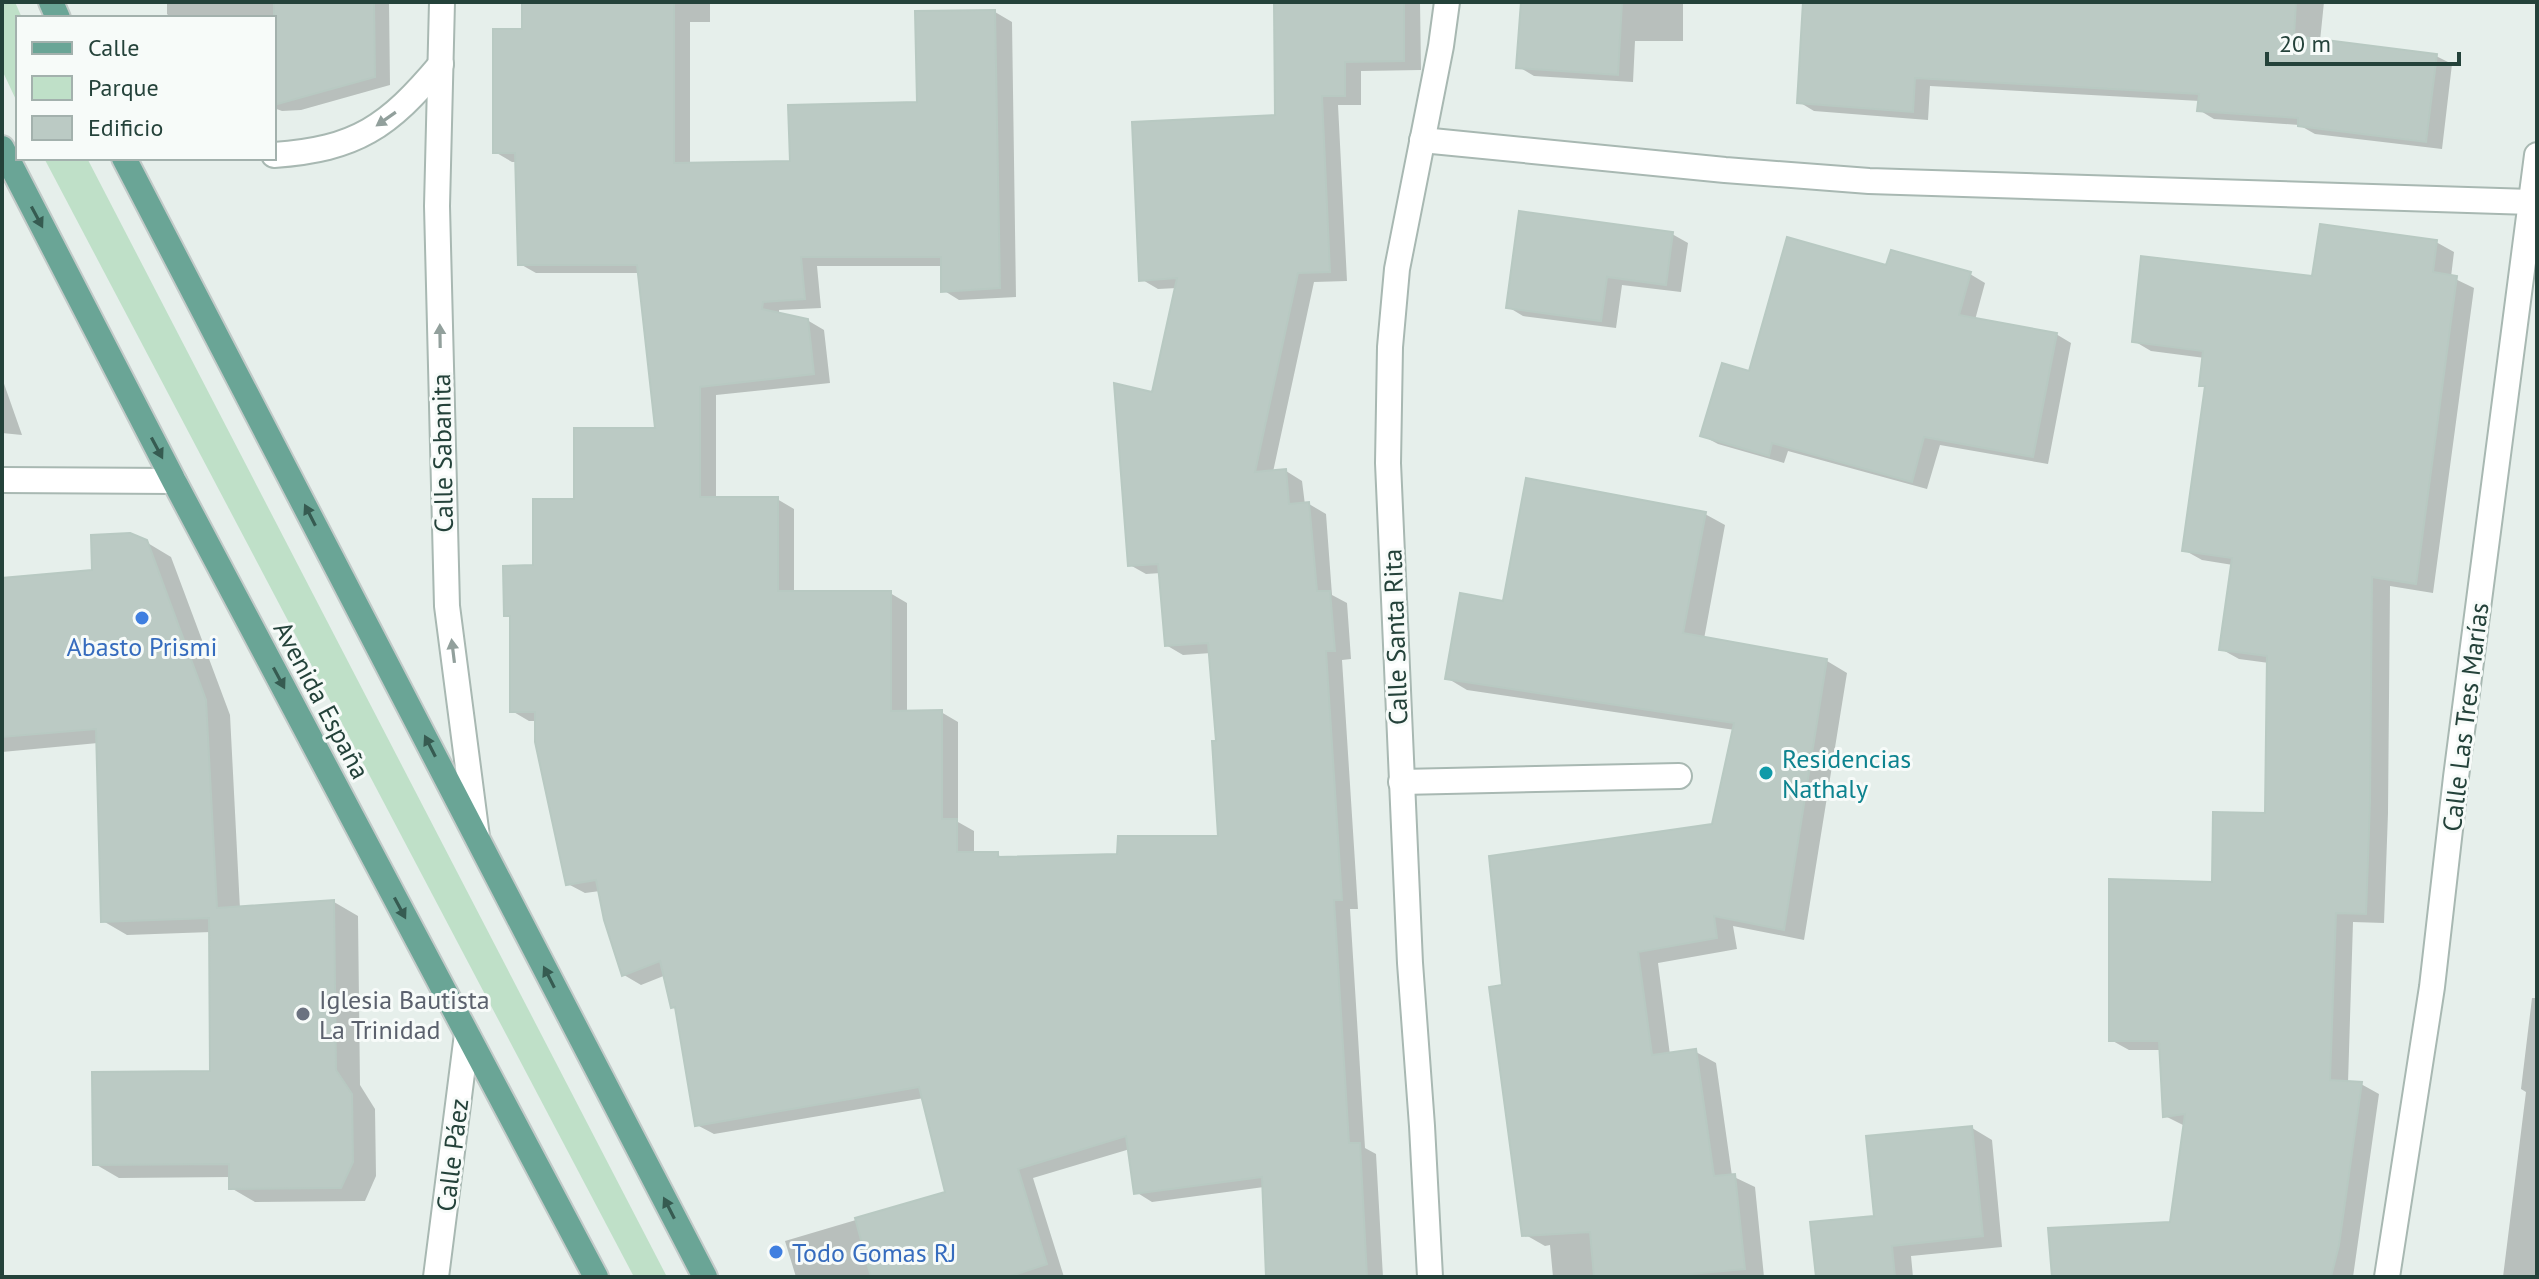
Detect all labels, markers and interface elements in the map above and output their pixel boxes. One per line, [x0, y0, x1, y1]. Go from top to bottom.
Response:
legend [16, 16, 276, 160]
scale bar [2267, 16, 2459, 66]
text: 20 m [2279, 28, 2331, 59]
text: Calle [88, 32, 139, 63]
text: Parque [88, 72, 159, 103]
one-way arrow [376, 111, 397, 126]
text: Edificio [88, 112, 163, 143]
one-way arrow [30, 206, 43, 229]
one-way arrow [434, 323, 446, 348]
street label: Calle Sabanita [424, 373, 460, 533]
one-way arrow [150, 437, 164, 460]
one-way arrow [304, 504, 317, 527]
street label: Calle Santa Rita [1375, 548, 1415, 726]
street label: Calle Las Tres Marías [2435, 601, 2495, 833]
marker: Abasto Prismi [133, 609, 151, 627]
street label: Avenida España [267, 616, 377, 784]
place label: Abasto Prismi [67, 630, 217, 663]
one-way arrow [446, 638, 459, 663]
one-way arrow [272, 666, 285, 689]
one-way arrow [423, 735, 436, 758]
place label: Residencias Nathaly [1782, 742, 1911, 805]
marker: Residencias Nathaly [1757, 764, 1775, 782]
one-way arrow [394, 896, 407, 919]
one-way arrow [543, 966, 556, 989]
place label: Iglesia Bautista La Trinidad [319, 983, 490, 1046]
marker: Iglesia Bautista La Trinidad [294, 1005, 312, 1023]
street label: Calle Páez [429, 1097, 475, 1213]
one-way arrow [663, 1196, 676, 1219]
place label: Todo Gomas RJ [792, 1236, 957, 1269]
marker: Todo Gomas RJ [767, 1243, 785, 1261]

